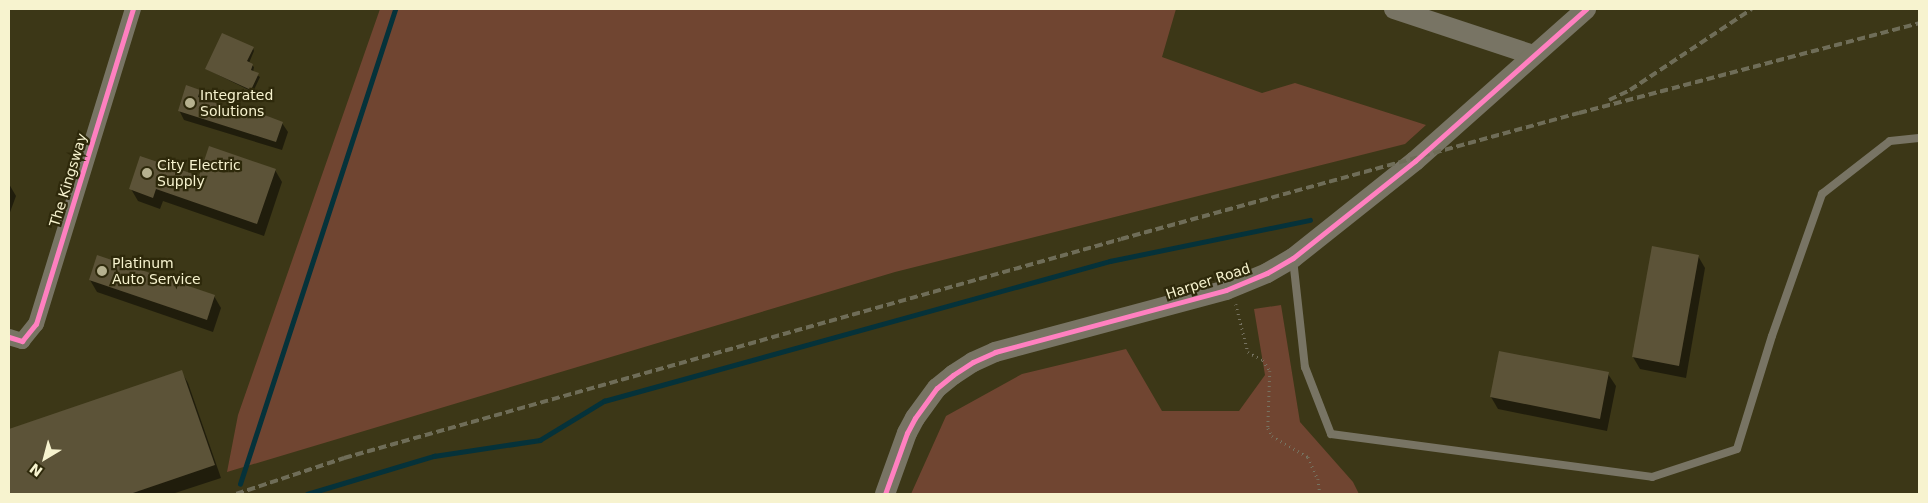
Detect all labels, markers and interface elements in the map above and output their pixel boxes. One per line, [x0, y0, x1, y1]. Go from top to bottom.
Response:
place label: Integrated Solutions [200, 87, 273, 120]
marker: Integrated Solutions [184, 97, 196, 109]
street label: The Kingsway [46, 131, 90, 229]
place label: City Electric Supply [157, 157, 241, 190]
marker: City Electric Supply [141, 167, 153, 179]
place label: Platinum Auto Service [112, 255, 201, 288]
street label: Harper Road [1164, 259, 1252, 303]
marker: Platinum Auto Service [96, 265, 108, 277]
north arrow [20, 433, 70, 483]
text: N [26, 460, 45, 480]

